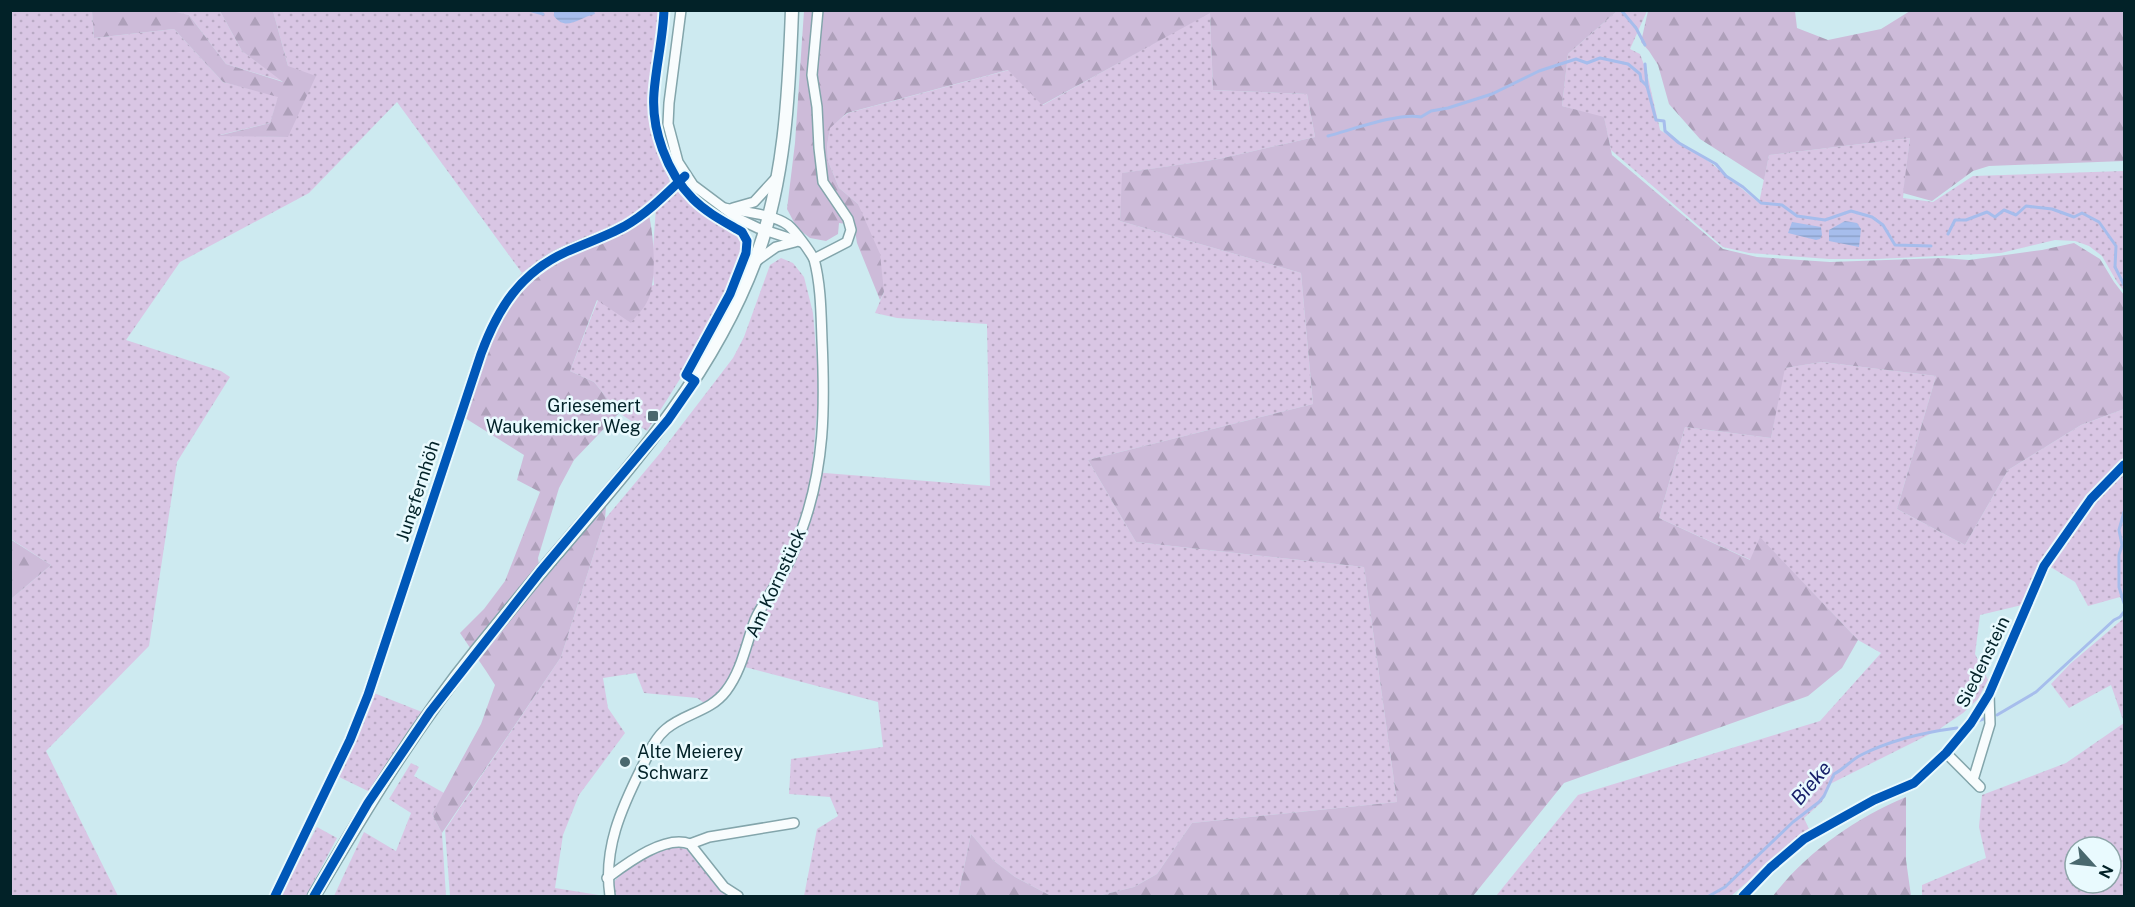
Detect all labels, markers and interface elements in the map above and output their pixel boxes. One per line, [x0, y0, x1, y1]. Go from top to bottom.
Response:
place label: Griesemert Waukemicker Weg [486, 395, 641, 437]
marker: Griesemert Waukemicker Weg [646, 409, 660, 423]
street label: Jungfernhöh [391, 438, 444, 544]
street label: Am Kornstück [741, 525, 810, 641]
street label: Siedenstein [1951, 613, 2014, 711]
place label: Alte Meierey Schwarz [637, 741, 743, 783]
marker: Alte Meierey Schwarz [618, 755, 632, 769]
water label: Bieke [1786, 756, 1836, 810]
north arrow [2063, 835, 2123, 895]
text: N [2095, 862, 2117, 881]

